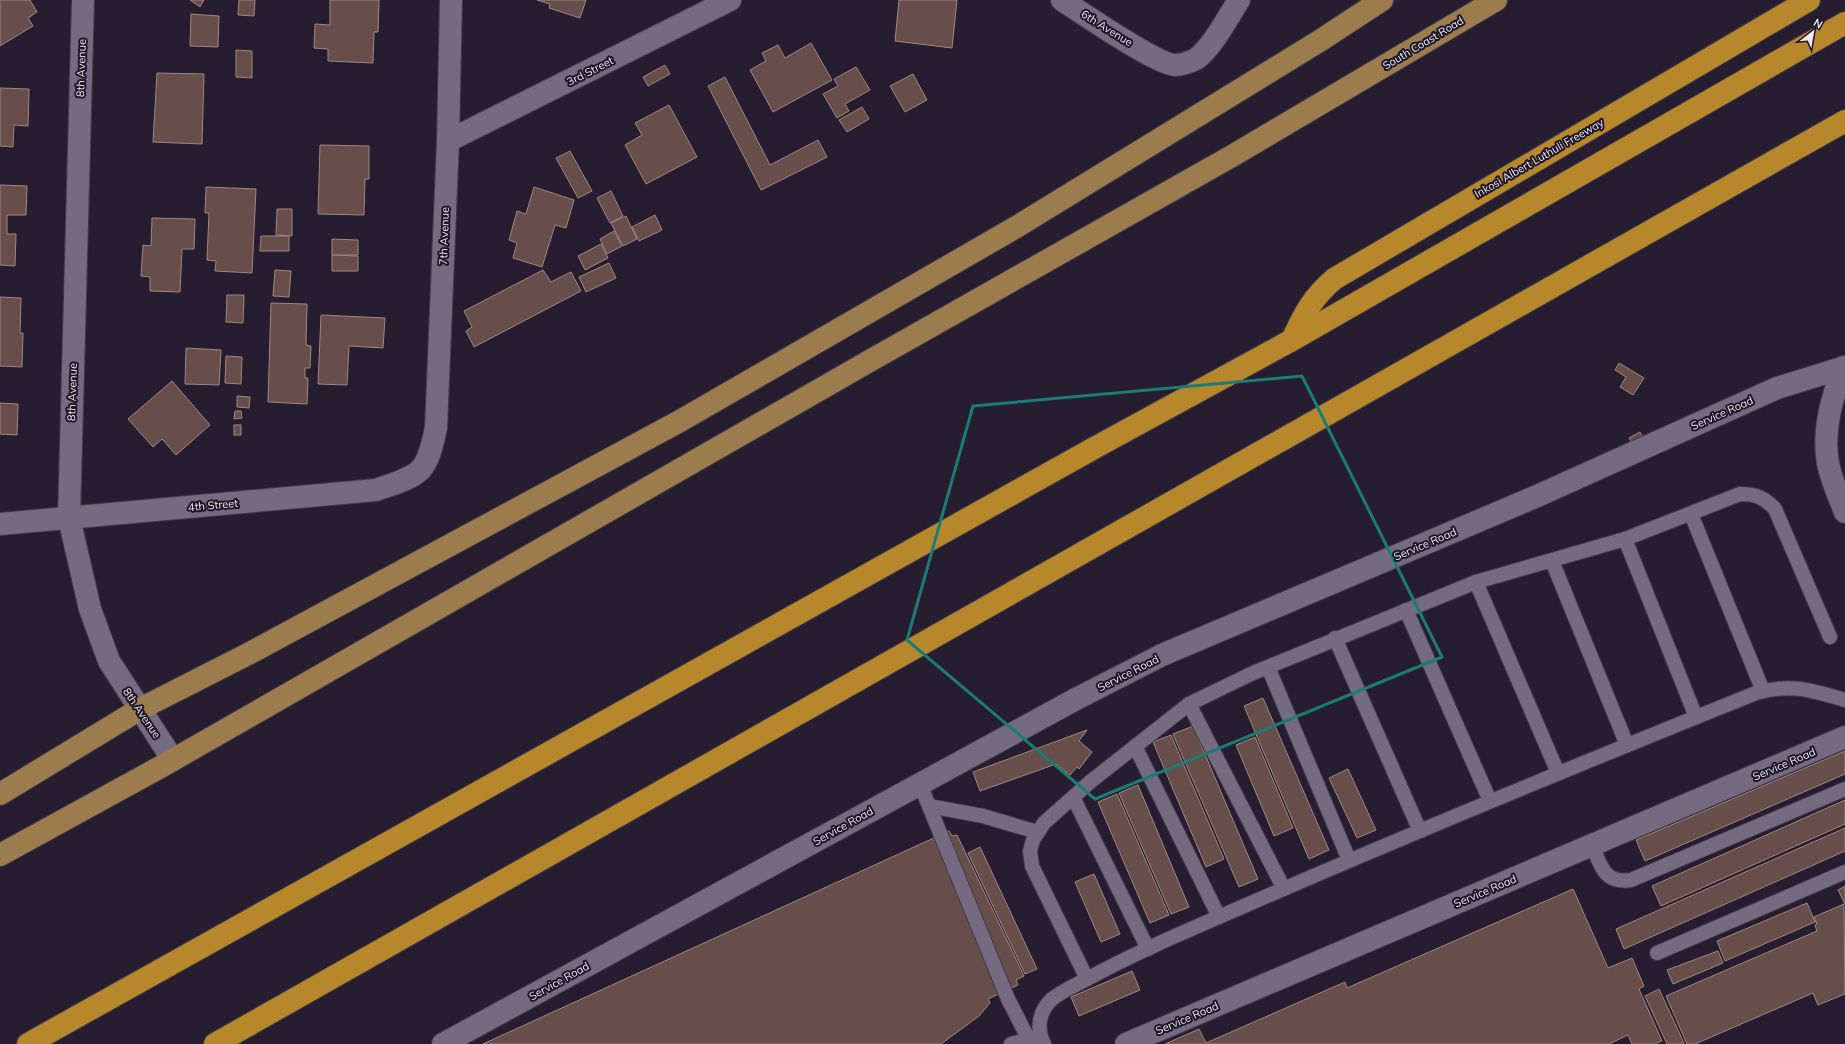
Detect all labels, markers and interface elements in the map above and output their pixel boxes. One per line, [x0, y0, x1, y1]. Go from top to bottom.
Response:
street label: 6th Avenue [1079, 7, 1135, 49]
north arrow [1793, 12, 1833, 52]
street label: South Coast Road [1380, 13, 1466, 73]
text: N [1811, 15, 1825, 32]
street label: 8th Avenue [73, 39, 89, 97]
street label: 3rd Street [564, 53, 616, 89]
street label: Inkosi Albert Luthuli Freeway [1472, 115, 1606, 201]
street label: 7th Avenue [436, 207, 452, 265]
street label: 8th Avenue [64, 363, 80, 421]
street label: Service Road [1689, 393, 1755, 433]
street label: 4th Street [187, 496, 239, 514]
street label: Service Road [1392, 525, 1458, 563]
street label: Service Road [1095, 652, 1161, 694]
street label: 8th Avenue [120, 685, 164, 741]
street label: Service Road [1751, 745, 1817, 783]
street label: Service Road [810, 804, 876, 848]
street label: Service Road [1452, 872, 1518, 910]
street label: Service Road [526, 959, 592, 1003]
street label: Service Road [1154, 999, 1220, 1037]

